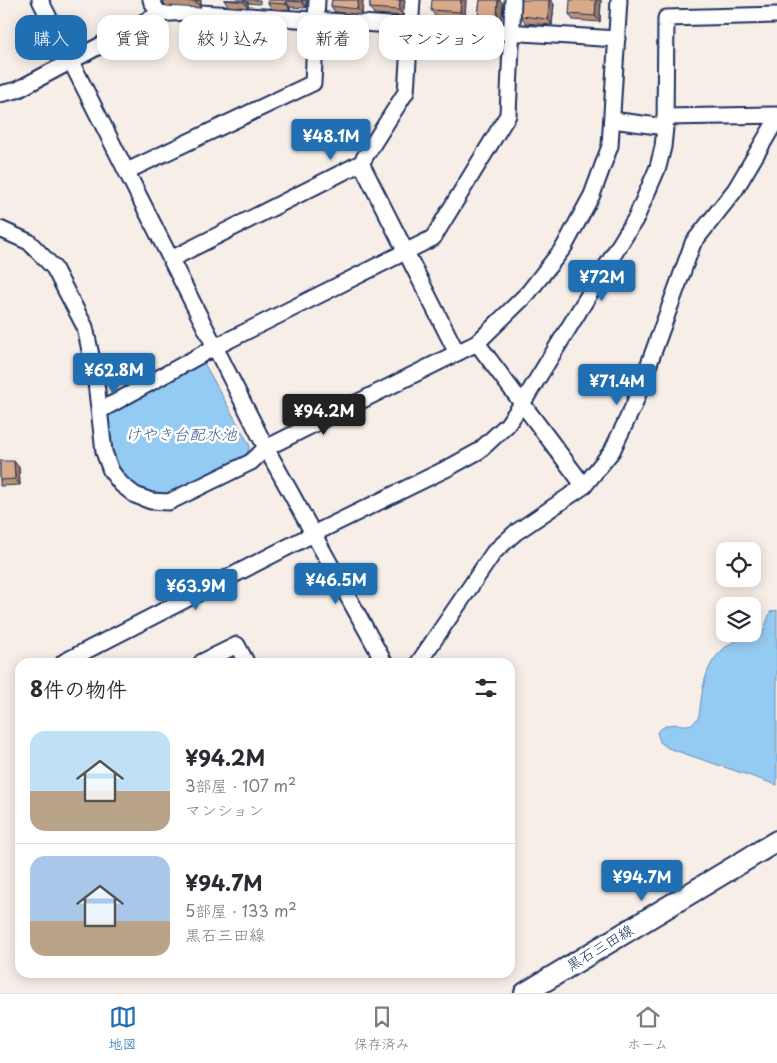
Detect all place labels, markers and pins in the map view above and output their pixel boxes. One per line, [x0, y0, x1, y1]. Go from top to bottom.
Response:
pin: ¥48.1M [290, 119, 372, 161]
pin: ¥72M [572, 260, 632, 302]
pin: ¥62.8M [73, 352, 155, 395]
pin: ¥71.4M [576, 364, 658, 406]
pin: ¥94.2M [283, 394, 365, 436]
pin: ¥46.5M [295, 562, 377, 605]
pin: ¥63.9M [155, 568, 237, 611]
pin: ¥94.7M [601, 860, 683, 902]

